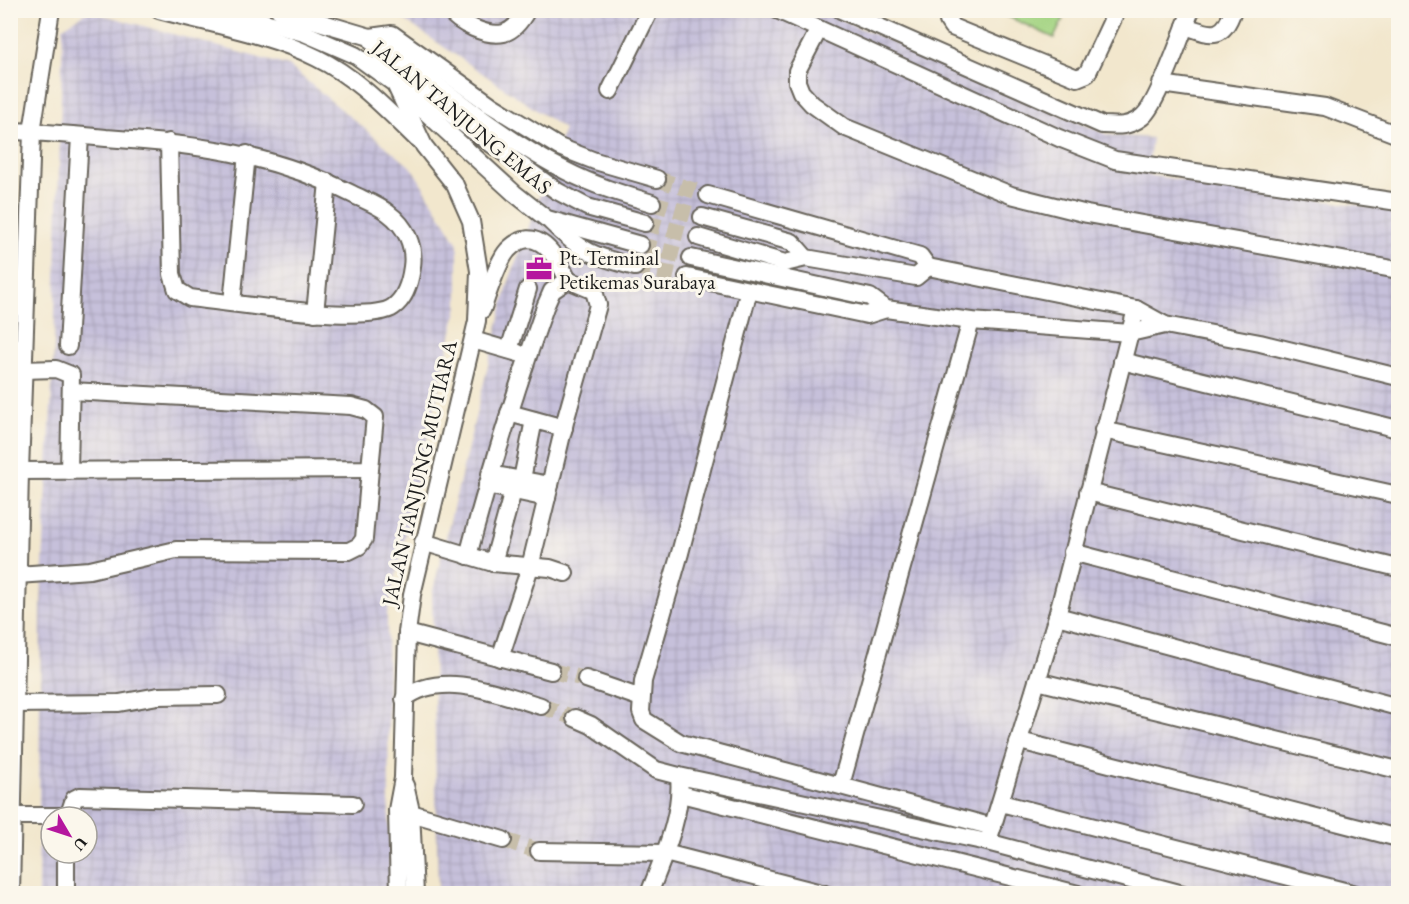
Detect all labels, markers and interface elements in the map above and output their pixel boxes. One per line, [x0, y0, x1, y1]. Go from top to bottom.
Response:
street label: JALAN TANJUNG EMAS [365, 33, 557, 200]
place label: Pt. Terminal Petikemas Surabaya [559, 244, 716, 295]
office icon: Pt. Terminal Petikemas Surabaya [524, 254, 554, 284]
street label: JALAN TANJUNG MUTIARA [375, 337, 463, 611]
north arrow [39, 805, 99, 865]
text: U [68, 833, 92, 855]

